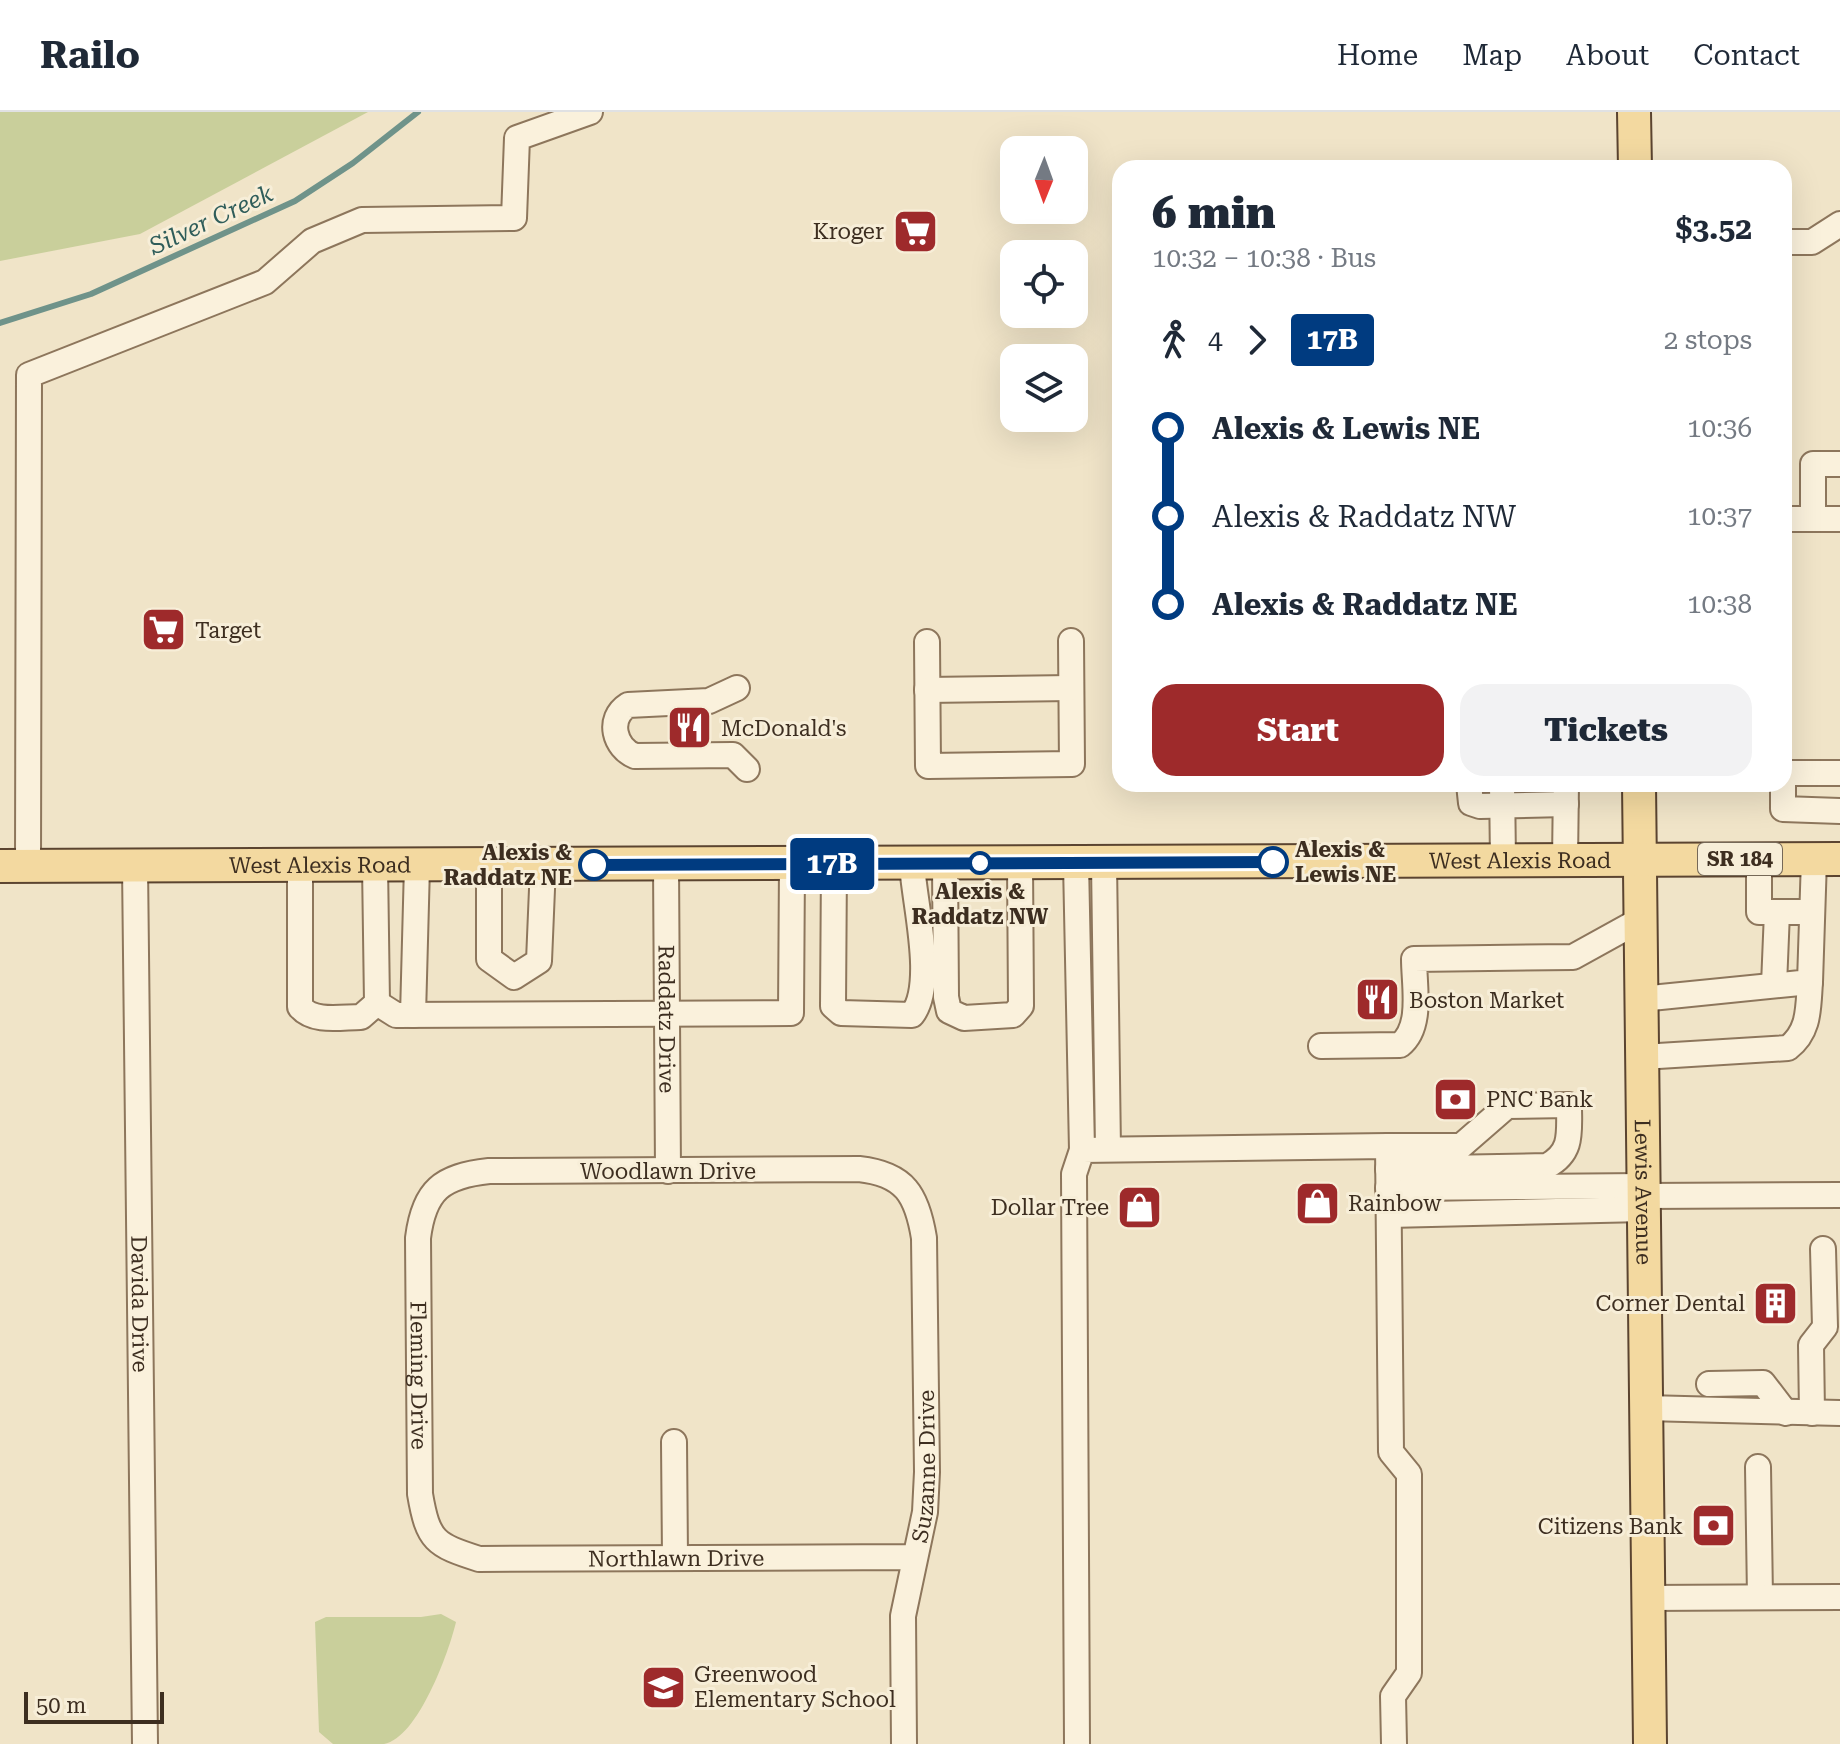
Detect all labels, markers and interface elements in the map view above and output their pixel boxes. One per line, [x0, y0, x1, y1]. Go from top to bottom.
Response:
text: Railo [40, 33, 140, 77]
text: Home [1337, 39, 1418, 72]
text: Map [1462, 39, 1522, 72]
text: About [1566, 39, 1649, 72]
text: Contact [1693, 39, 1800, 72]
north arrow [1000, 136, 1088, 224]
map controls [1000, 136, 1088, 432]
water label: Silver Creek [144, 179, 277, 261]
text: 6 min [1152, 187, 1276, 239]
supermarket icon: Kroger [891, 207, 939, 255]
text: $3.52 [1675, 211, 1752, 246]
place label: Kroger [813, 219, 884, 244]
button: locate [1000, 240, 1088, 328]
text: 10:32 – 10:38 · Bus [1152, 243, 1376, 273]
icon: walk [1152, 318, 1196, 362]
icon: forward [1235, 318, 1279, 362]
text: 17B [1307, 323, 1358, 356]
text: 4 [1208, 325, 1223, 355]
text: 2 stops [1664, 325, 1752, 355]
button: layers [1000, 344, 1088, 432]
text: Alexis & Lewis NE [1212, 411, 1480, 446]
text: 10:36 [1687, 413, 1752, 443]
text: Alexis & Raddatz NW [1212, 499, 1516, 534]
text: 10:37 [1687, 501, 1752, 531]
text: Alexis & Raddatz NE [1212, 587, 1518, 622]
text: 10:38 [1687, 589, 1752, 619]
supermarket icon: Target [140, 606, 188, 654]
place label: Target [195, 618, 261, 643]
button: Start [1152, 684, 1444, 776]
button: Tickets [1460, 684, 1752, 776]
restaurant icon: McDonald's [666, 704, 714, 752]
place label: McDonald's [721, 716, 846, 741]
place label: Alexis & Lewis NE [1295, 837, 1396, 887]
line badge: 17B [786, 838, 878, 890]
place label: Alexis & Raddatz NE [443, 840, 572, 890]
road number: SR 184 [1698, 843, 1782, 875]
text: 17B [806, 847, 858, 880]
marker: Alexis & Lewis NE [1258, 847, 1288, 877]
street label: West Alexis Road [1429, 847, 1611, 873]
marker: Alexis & Raddatz NE [579, 850, 609, 880]
street label: West Alexis Road [229, 852, 411, 878]
marker: Alexis & Raddatz NW [969, 852, 991, 874]
place label: Alexis & Raddatz NW [912, 879, 1049, 929]
street label: Raddatz Drive [654, 945, 680, 1093]
restaurant icon: Boston Market [1354, 976, 1402, 1024]
place label: Boston Market [1409, 988, 1564, 1013]
bank icon: PNC Bank [1431, 1075, 1479, 1123]
place label: PNC Bank [1486, 1087, 1593, 1112]
street label: Lewis Avenue [1630, 1119, 1657, 1265]
street label: Woodlawn Drive [580, 1159, 756, 1184]
shop icon: Rainbow [1293, 1179, 1341, 1227]
shop icon: Dollar Tree [1116, 1183, 1164, 1231]
place label: Rainbow [1348, 1191, 1442, 1216]
place label: Dollar Tree [991, 1195, 1109, 1220]
street label: Davida Drive [127, 1235, 153, 1373]
building icon: Corner Dental [1752, 1279, 1800, 1327]
place label: Corner Dental [1595, 1291, 1745, 1316]
street label: Fleming Drive [406, 1301, 432, 1450]
street label: Suzanne Drive [906, 1390, 940, 1545]
bank icon: Citizens Bank [1690, 1502, 1738, 1550]
place label: Citizens Bank [1538, 1514, 1683, 1539]
street label: Northlawn Drive [588, 1545, 764, 1571]
place label: Greenwood Elementary School [694, 1662, 896, 1712]
school or university icon: Greenwood Elementary School [639, 1663, 687, 1711]
scale bar [24, 1688, 164, 1724]
text: 50 m [36, 1693, 86, 1718]

